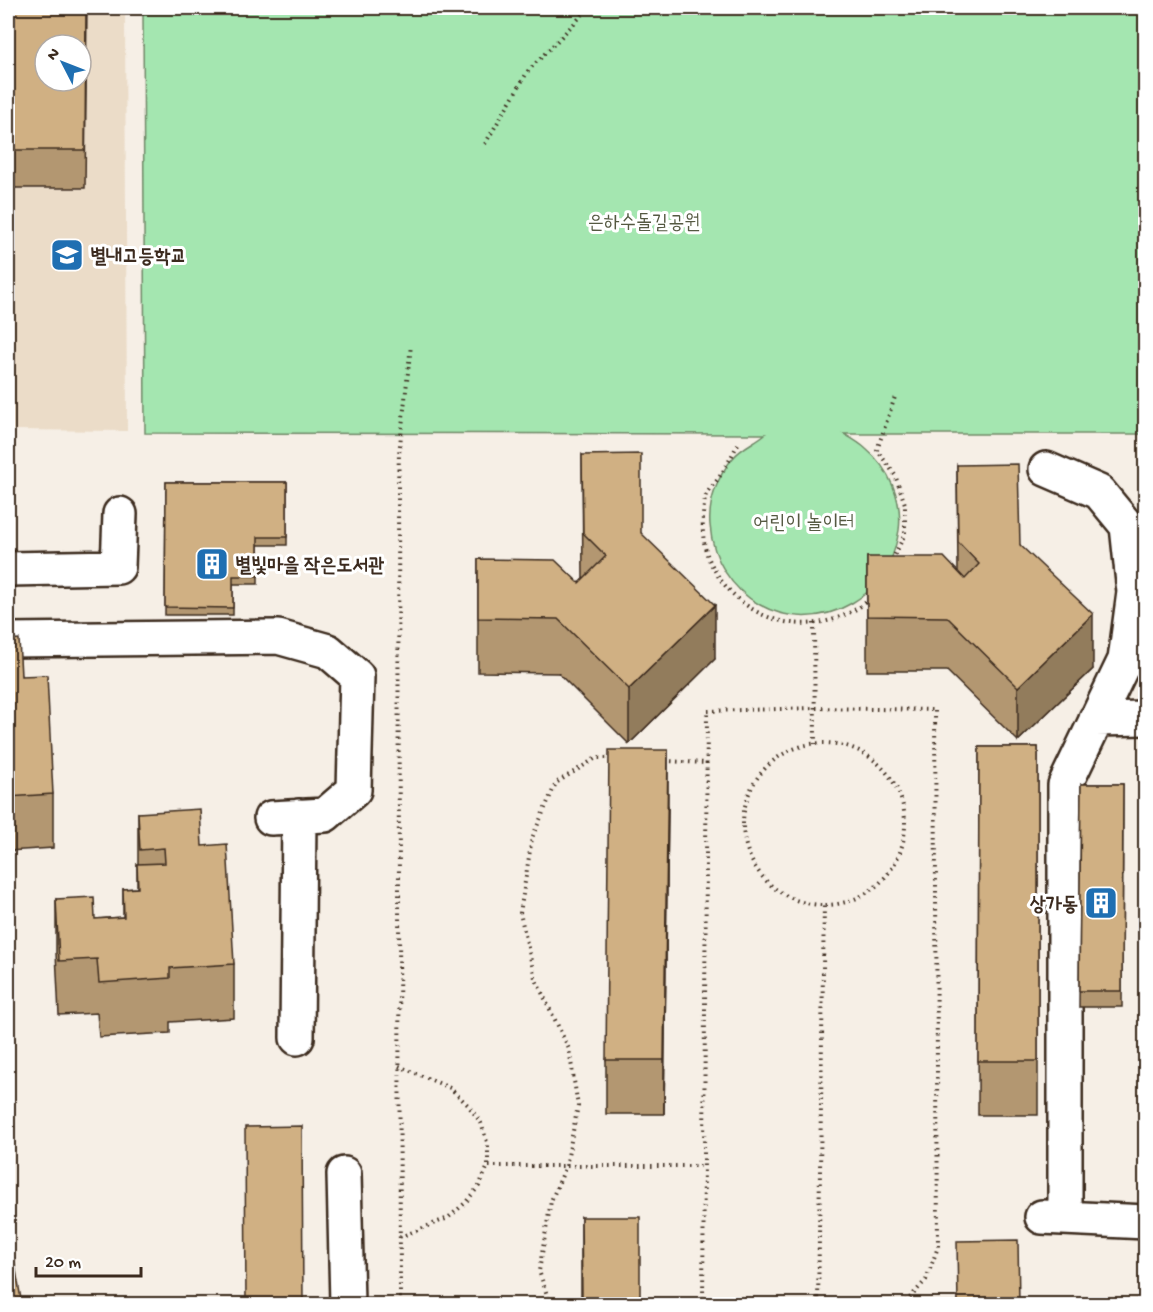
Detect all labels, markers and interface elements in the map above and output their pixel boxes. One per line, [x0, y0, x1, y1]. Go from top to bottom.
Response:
north arrow [33, 33, 93, 93]
text: N [44, 45, 65, 66]
park label: 은하수돌길공원 [588, 213, 700, 236]
school or university icon: 별내고등학교 [49, 237, 85, 273]
place label: 별내고등학교 [90, 246, 187, 270]
park label: 어린이 놀이터 [753, 512, 855, 536]
building icon: 별빛마을 작은도서관 [194, 546, 230, 582]
place label: 별빛마을 작은도서관 [235, 555, 385, 579]
building icon: 상가동 [1083, 885, 1119, 921]
place label: 상가동 [1030, 895, 1078, 918]
scale bar [36, 1240, 141, 1278]
text: 20 m [45, 1253, 81, 1274]

